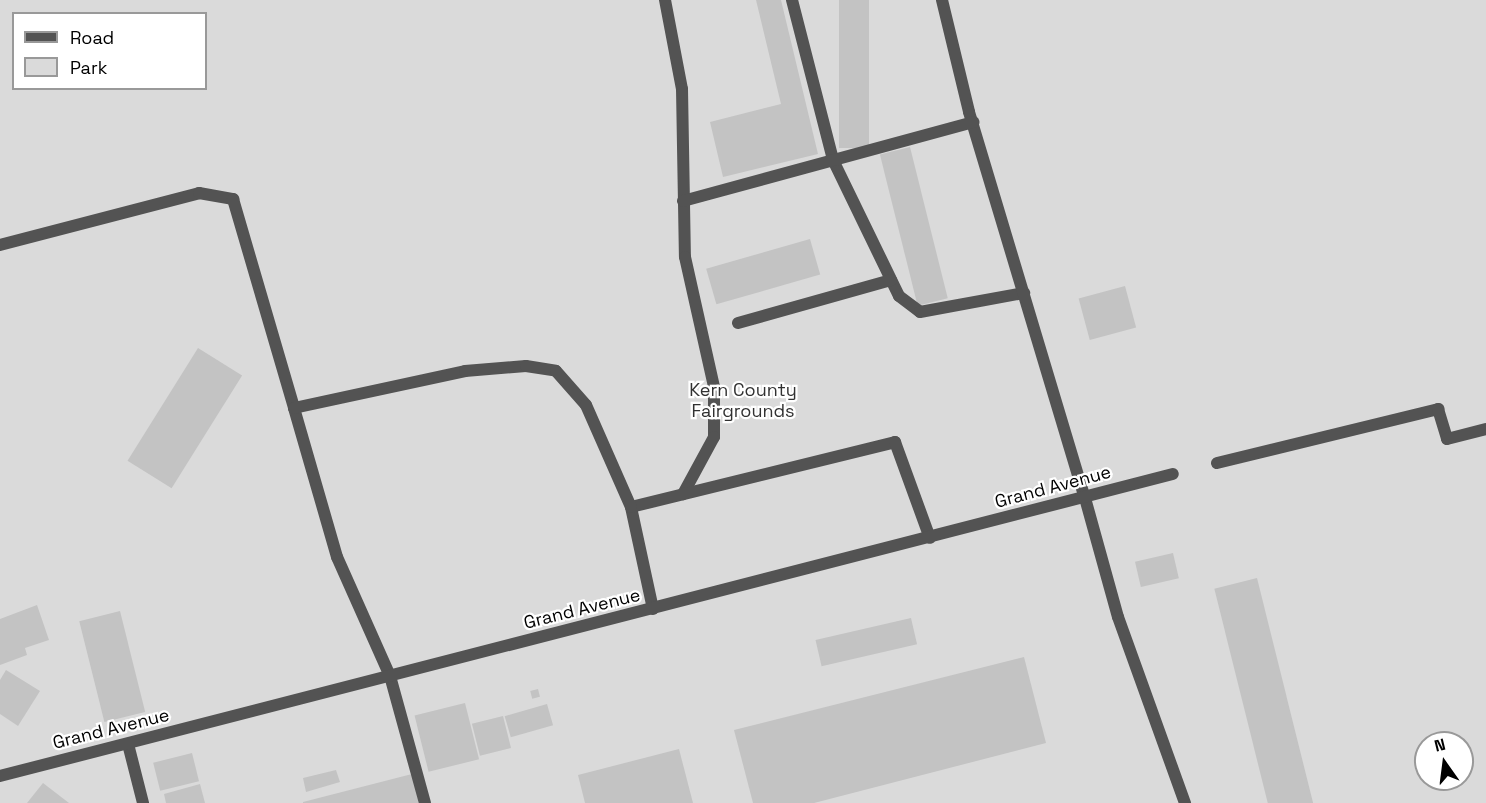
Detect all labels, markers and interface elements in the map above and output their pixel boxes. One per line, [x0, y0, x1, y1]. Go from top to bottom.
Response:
legend [12, 12, 207, 90]
text: Road [70, 26, 114, 49]
text: Park [70, 56, 107, 79]
park label: Kern County Fairgrounds [689, 380, 797, 422]
street label: Grand Avenue [992, 461, 1114, 513]
street label: Grand Avenue [521, 584, 643, 634]
street label: Grand Avenue [50, 704, 172, 754]
north arrow [1414, 731, 1474, 791]
text: N [1432, 734, 1448, 756]

